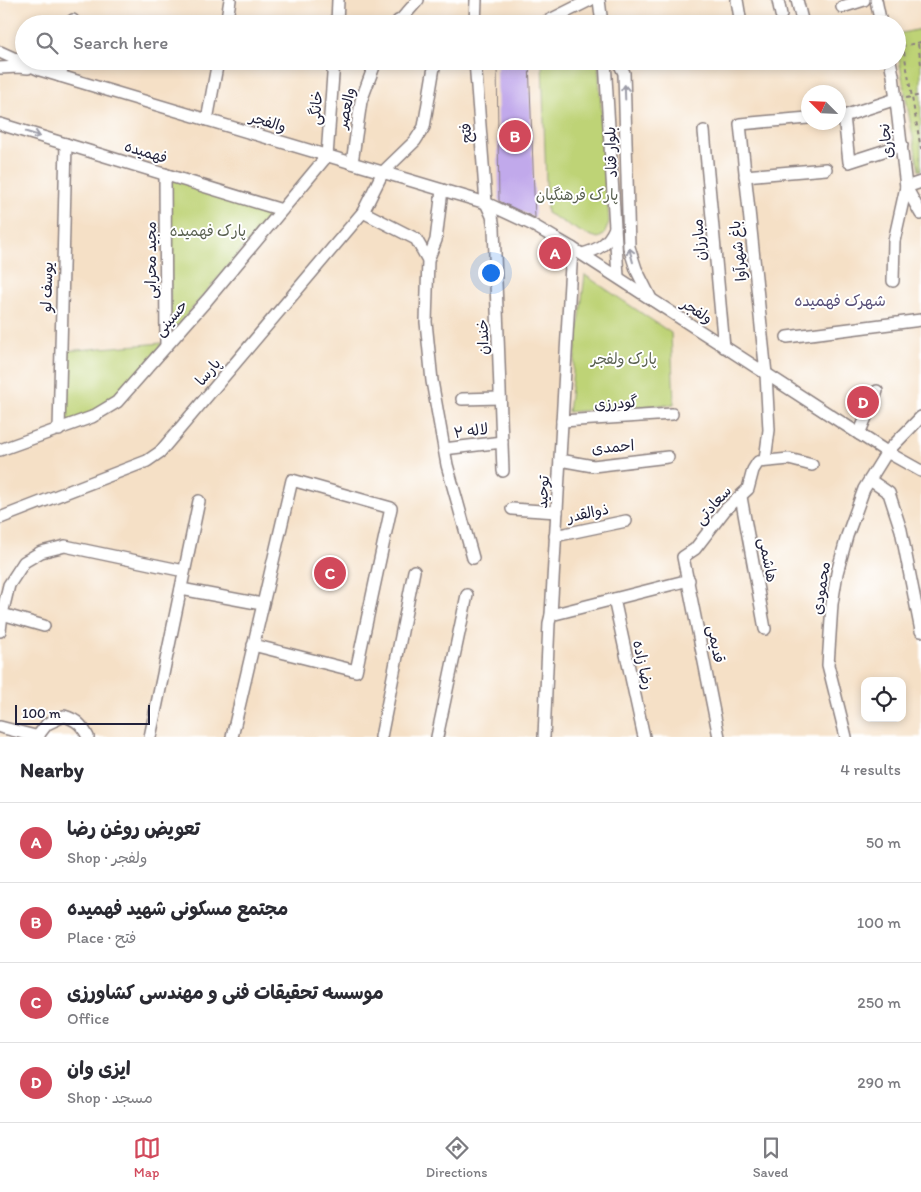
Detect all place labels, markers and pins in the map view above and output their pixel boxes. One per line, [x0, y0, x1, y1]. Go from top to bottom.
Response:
pin: B [499, 117, 531, 155]
pin: A [539, 234, 571, 272]
pin: D [847, 383, 879, 421]
pin: C [314, 554, 346, 592]

